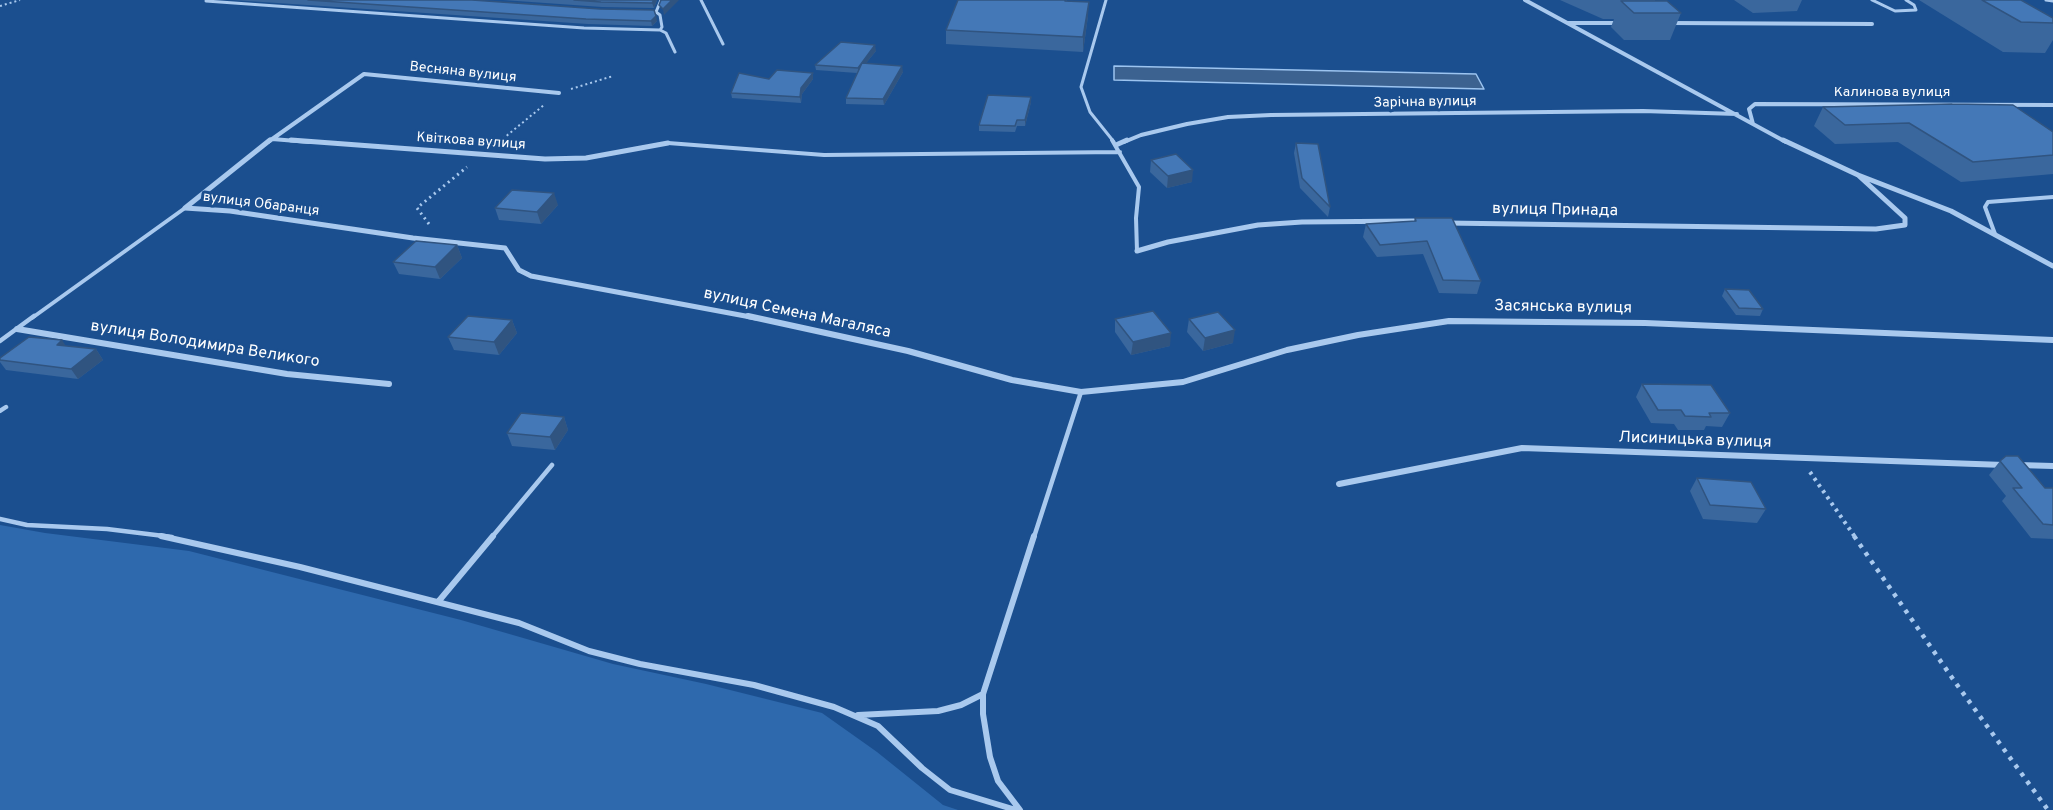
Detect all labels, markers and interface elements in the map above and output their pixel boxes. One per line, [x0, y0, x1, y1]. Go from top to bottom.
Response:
street label: Весняна вулиця [409, 59, 517, 87]
street label: Калинова вулиця [1834, 85, 1950, 101]
street label: Зарічна вулиця [1373, 94, 1477, 112]
street label: Квіткова вулиця [416, 130, 526, 154]
street label: вулиця Обаранця [202, 190, 320, 220]
street label: вулиця Принада [1492, 200, 1618, 222]
street label: вулиця Семена Магаляса [702, 285, 892, 343]
street label: Засянська вулиця [1494, 297, 1632, 319]
street label: вулиця Володимира Великого [89, 317, 321, 373]
street label: Лисиницька вулиця [1618, 429, 1772, 453]

